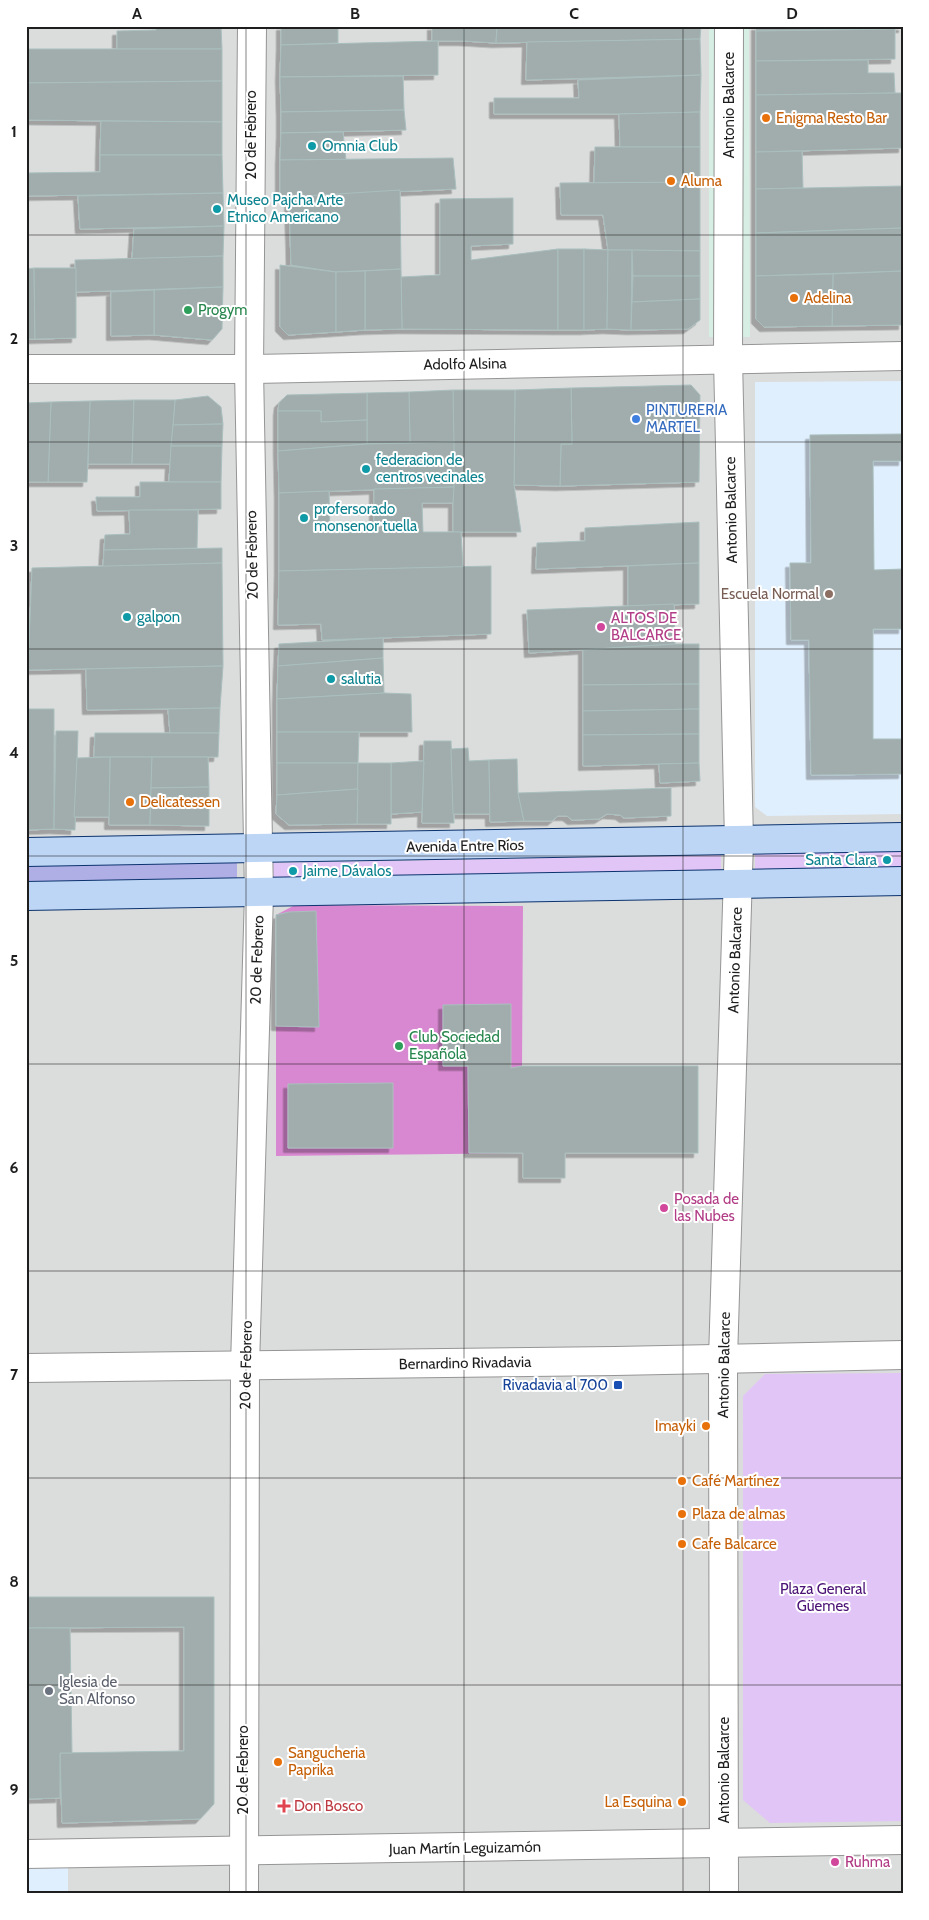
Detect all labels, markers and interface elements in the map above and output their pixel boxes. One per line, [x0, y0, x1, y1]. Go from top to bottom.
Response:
text: A [132, 4, 142, 23]
text: B [350, 4, 360, 23]
text: C [569, 4, 579, 23]
text: D [786, 4, 798, 23]
street label: Antonio Balcarce [720, 51, 738, 158]
street label: 20 de Febrero [242, 90, 260, 180]
place label: Enigma Resto Bar [776, 109, 887, 127]
marker: Enigma Resto Bar [760, 112, 772, 124]
text: 1 [11, 122, 17, 141]
place label: Omnia Club [322, 137, 398, 155]
marker: Omnia Club [306, 140, 318, 152]
place label: Aluma [681, 172, 723, 190]
marker: Aluma [665, 175, 677, 187]
place label: Museo Pajcha Arte Etnico Americano [227, 191, 344, 226]
marker: Museo Pajcha Arte Etnico Americano [211, 203, 223, 215]
place label: Adelina [804, 289, 852, 307]
marker: Adelina [788, 292, 800, 304]
place label: Progym [198, 301, 247, 319]
marker: Progym [182, 304, 194, 316]
text: 2 [10, 329, 18, 348]
street label: Adolfo Alsina [423, 354, 508, 374]
place label: PINTURERIA MARTEL [646, 401, 728, 436]
marker: PINTURERIA MARTEL [630, 413, 642, 425]
place label: federacion de centros vecinales [376, 451, 484, 486]
street label: Antonio Balcarce [721, 456, 741, 563]
marker: federacion de centros vecinales [360, 463, 372, 475]
place label: profersorado monsenor tuella [314, 500, 418, 535]
street label: 20 de Febrero [242, 510, 262, 600]
marker: profersorado monsenor tuella [298, 512, 310, 524]
text: 3 [10, 536, 18, 555]
place label: Escuela Normal [721, 585, 819, 603]
marker: Escuela Normal [823, 588, 835, 600]
place label: galpon [137, 608, 180, 626]
place label: ALTOS DE BALCARCE [611, 609, 681, 644]
marker: galpon [121, 611, 133, 623]
marker: ALTOS DE BALCARCE [595, 621, 607, 633]
place label: salutia [341, 670, 382, 688]
marker: salutia [325, 673, 337, 685]
text: 4 [9, 743, 19, 762]
place label: Delicatessen [140, 793, 220, 811]
marker: Delicatessen [124, 796, 136, 808]
street label: Avenida Entre Ríos [406, 836, 524, 856]
place label: Santa Clara [805, 851, 878, 869]
marker: Santa Clara [881, 854, 893, 866]
place label: Jaime Dávalos [302, 862, 391, 880]
marker: Jaime Dávalos [287, 865, 299, 877]
street label: Antonio Balcarce [724, 906, 746, 1014]
street label: 20 de Febrero [246, 915, 268, 1005]
text: 5 [10, 951, 18, 970]
place label: Club Sociedad Española [409, 1028, 500, 1063]
marker: Club Sociedad Española [393, 1040, 405, 1052]
text: 6 [10, 1158, 19, 1177]
place label: Posada de las Nubes [674, 1190, 739, 1225]
marker: Posada de las Nubes [658, 1202, 670, 1214]
street label: Antonio Balcarce [714, 1311, 734, 1418]
street label: 20 de Febrero [236, 1320, 256, 1410]
street label: Bernardino Rivadavia [399, 1353, 532, 1373]
text: 7 [10, 1365, 19, 1384]
place label: Rivadavia al 700 [503, 1376, 608, 1394]
marker: Rivadavia al 700 [612, 1379, 624, 1391]
place label: Imayki [655, 1417, 696, 1435]
marker: Imayki [700, 1420, 712, 1432]
place label: Café Martínez [692, 1472, 780, 1490]
marker: Café Martínez [676, 1475, 688, 1487]
place label: Plaza de almas [692, 1505, 786, 1523]
marker: Plaza de almas [676, 1508, 688, 1520]
place label: Cafe Balcarce [692, 1535, 777, 1553]
marker: Cafe Balcarce [676, 1538, 688, 1550]
text: 8 [9, 1572, 19, 1591]
park label: Plaza General Güemes [780, 1580, 866, 1615]
place label: Iglesia de San Alfonso [59, 1673, 135, 1708]
marker: Iglesia de San Alfonso [43, 1685, 55, 1697]
street label: Antonio Balcarce [715, 1716, 733, 1823]
street label: 20 de Febrero [234, 1725, 252, 1815]
place label: Sangucheria Paprika [288, 1744, 366, 1779]
marker: Sangucheria Paprika [272, 1756, 284, 1768]
text: 9 [10, 1780, 19, 1799]
place label: La Esquina [604, 1793, 673, 1811]
marker: La Esquina [676, 1796, 688, 1808]
place label: Don Bosco [294, 1797, 363, 1815]
marker: Don Bosco [278, 1800, 290, 1812]
street label: Juan Martín Leguizamón [388, 1838, 541, 1858]
place label: Ruhma [845, 1853, 891, 1871]
marker: Ruhma [829, 1856, 841, 1868]

